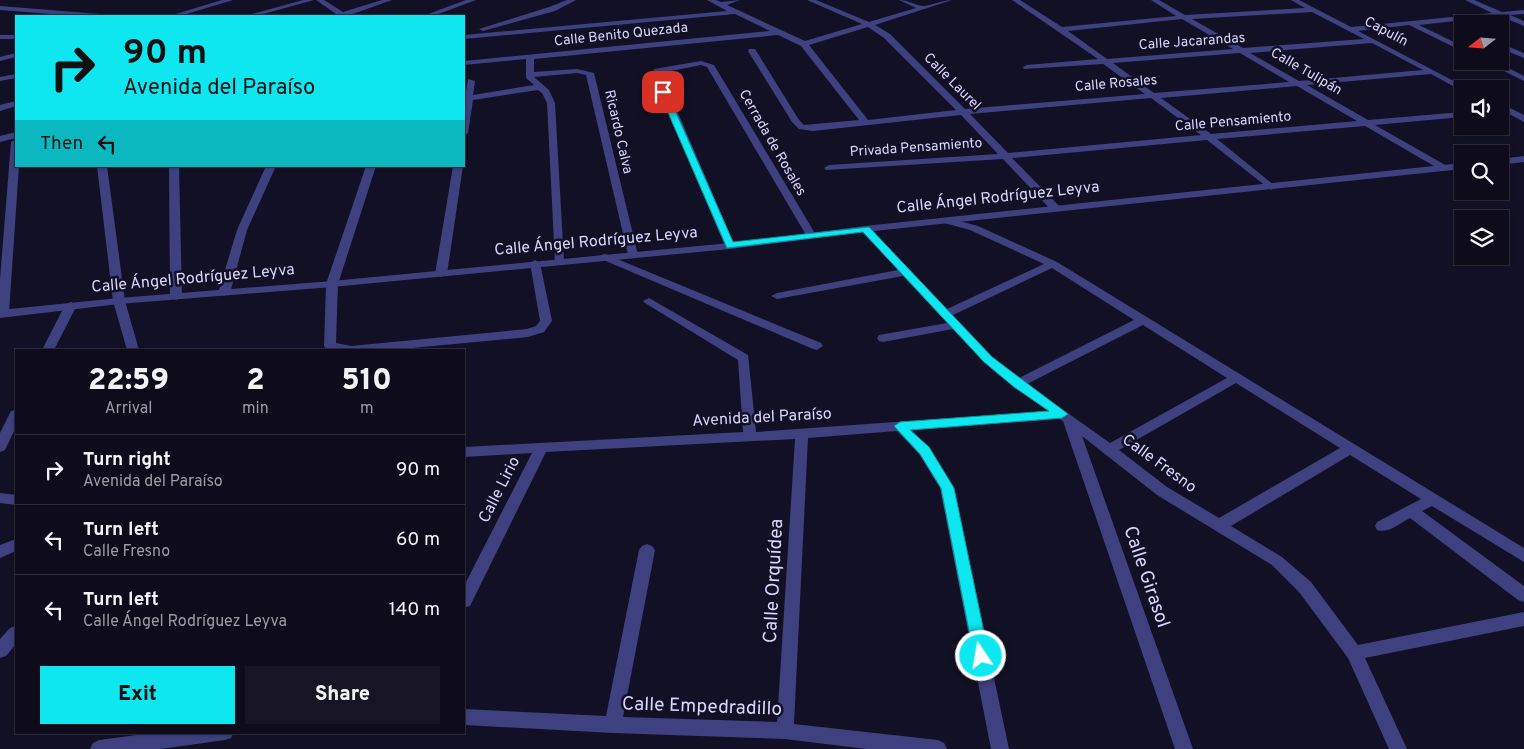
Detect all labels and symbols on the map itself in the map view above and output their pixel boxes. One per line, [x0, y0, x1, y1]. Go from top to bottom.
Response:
street label: Capulín [1361, 13, 1411, 51]
north arrow [1454, 15, 1509, 70]
street label: Calle Benito Quezada [553, 20, 689, 50]
street label: Calle Jacarandas [1138, 30, 1246, 54]
street label: Calle Tulipán [1267, 45, 1345, 99]
street label: Calle Laurel [920, 50, 984, 114]
pin [642, 71, 684, 113]
street label: Calle Rosales [1074, 72, 1158, 96]
street label: Cerrada de Rosales [735, 87, 809, 199]
street label: Ricardo Calva [600, 88, 636, 176]
street label: Calle Pensamiento [1174, 108, 1292, 136]
street label: Privada Pensamiento [849, 135, 983, 161]
street label: Calle Ángel Rodríguez Leyva [895, 175, 1100, 219]
street label: Calle Ángel Rodríguez Leyva [493, 221, 698, 261]
street label: Calle Ángel Rodríguez Leyva [90, 258, 295, 298]
street label: Avenida del Paraíso [692, 404, 832, 432]
street label: Calle Fresno [1118, 430, 1200, 498]
street label: Calle Lirio [475, 453, 525, 526]
street label: Calle Orquídea [759, 518, 789, 644]
street label: Calle Girasol [1117, 523, 1175, 631]
position arrow [954, 629, 1006, 681]
street label: Calle Empedradillo [622, 692, 782, 722]

